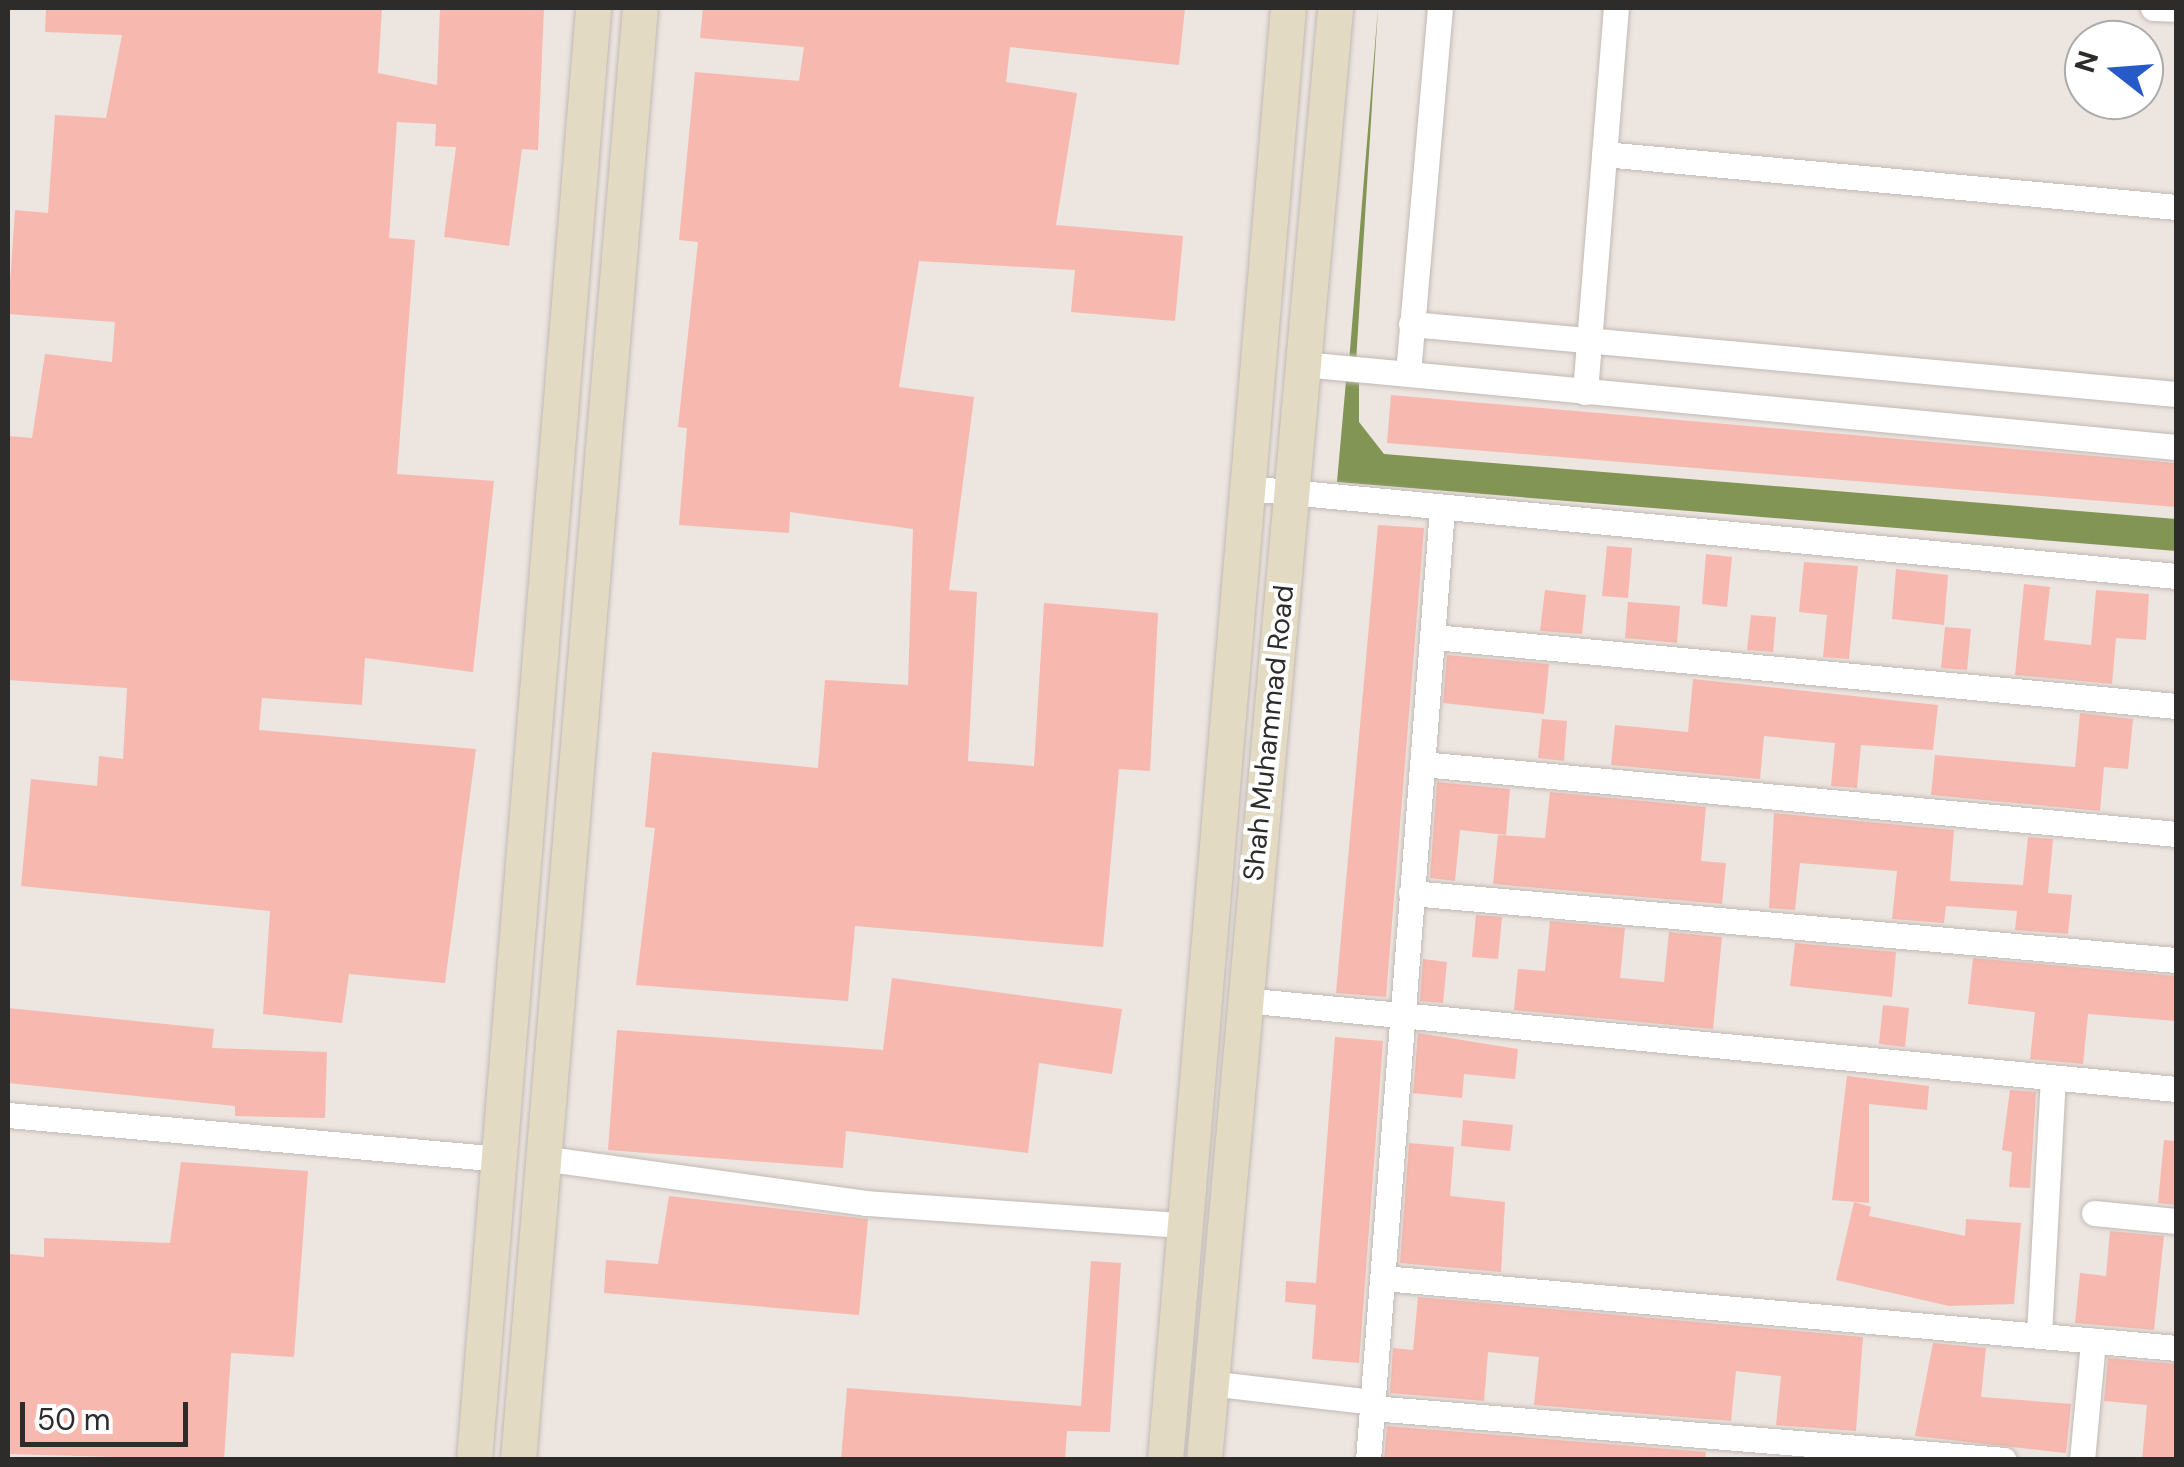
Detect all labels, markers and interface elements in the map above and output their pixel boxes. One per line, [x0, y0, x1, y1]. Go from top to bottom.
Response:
north arrow [2064, 20, 2164, 120]
text: N [2066, 47, 2107, 77]
street label: Shah Muhammad Road [1237, 583, 1301, 883]
scale bar [25, 1382, 192, 1444]
text: 50 m [37, 1400, 111, 1439]

